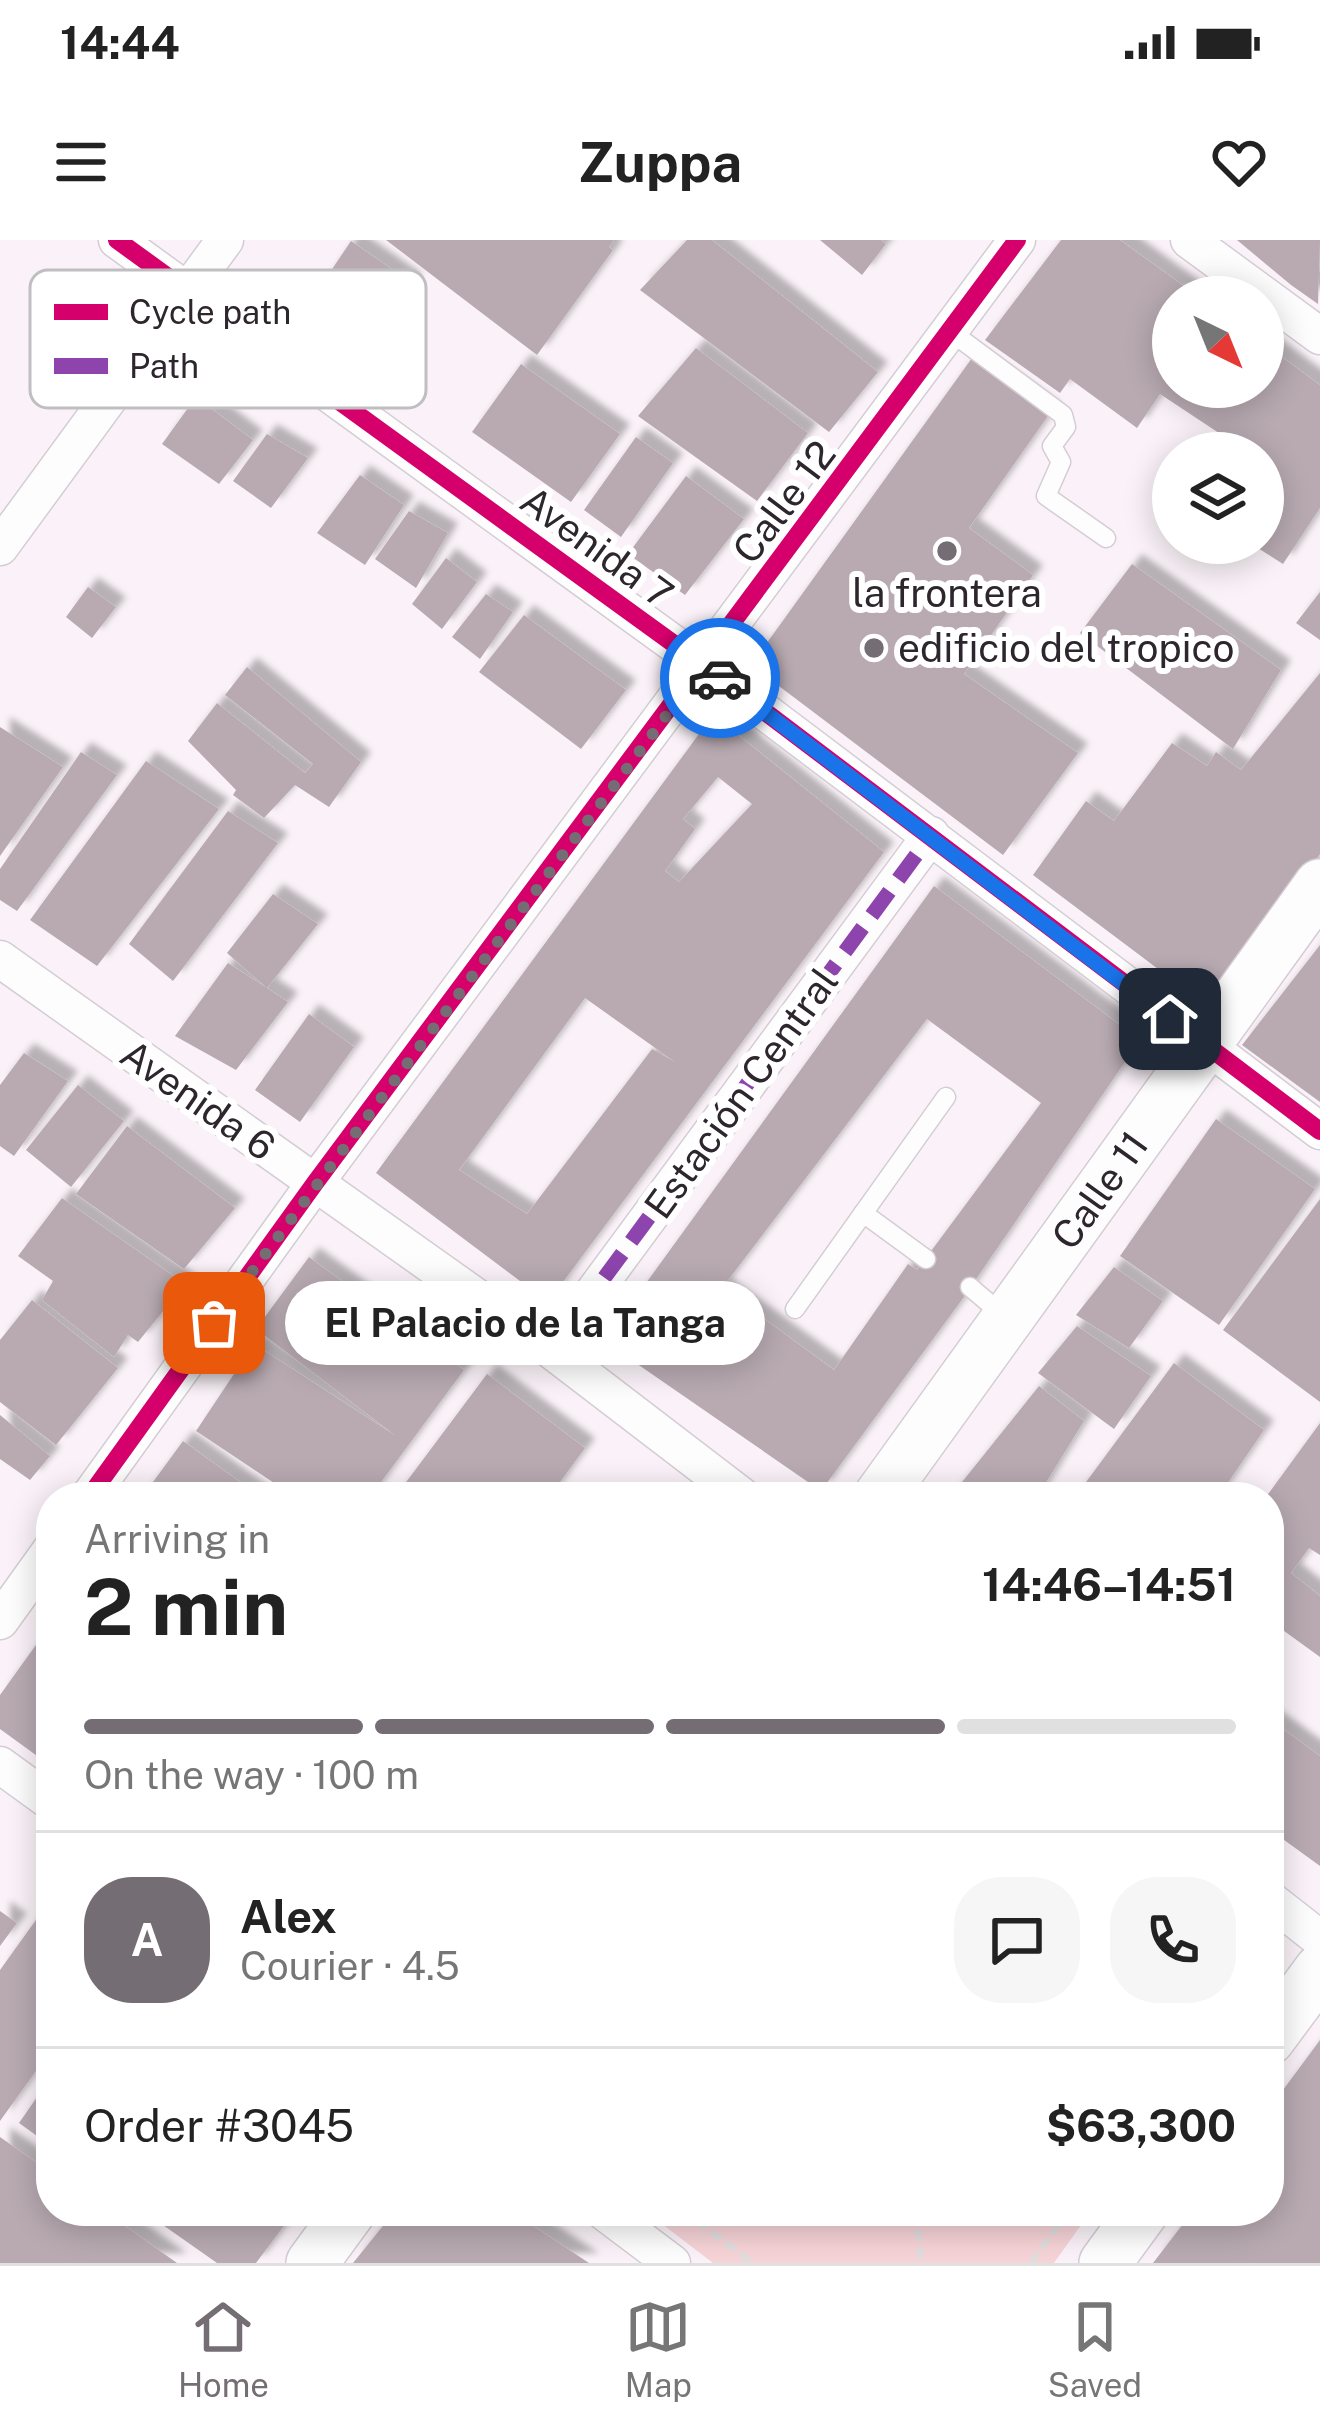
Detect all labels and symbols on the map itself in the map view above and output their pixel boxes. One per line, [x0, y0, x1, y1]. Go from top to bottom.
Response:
legend [30, 270, 426, 408]
north arrow [1152, 276, 1284, 408]
text: Cycle path [129, 293, 291, 331]
text: Path [129, 347, 199, 385]
street label: Calle 12 [723, 432, 845, 572]
street label: Avenida 7 [512, 476, 682, 618]
marker: la frontera [934, 538, 960, 564]
place label: la frontera [852, 570, 1042, 616]
courier [660, 618, 780, 738]
place label: edificio del tropico [898, 625, 1235, 671]
marker: edificio del tropico [861, 635, 887, 661]
street label: Estación Central [635, 959, 847, 1227]
pin [1119, 968, 1221, 1070]
street label: Avenida 6 [112, 1030, 284, 1170]
street label: Calle 11 [1042, 1123, 1158, 1258]
pin [163, 1272, 265, 1374]
callout: El Palacio de la Tanga [286, 1281, 766, 1365]

